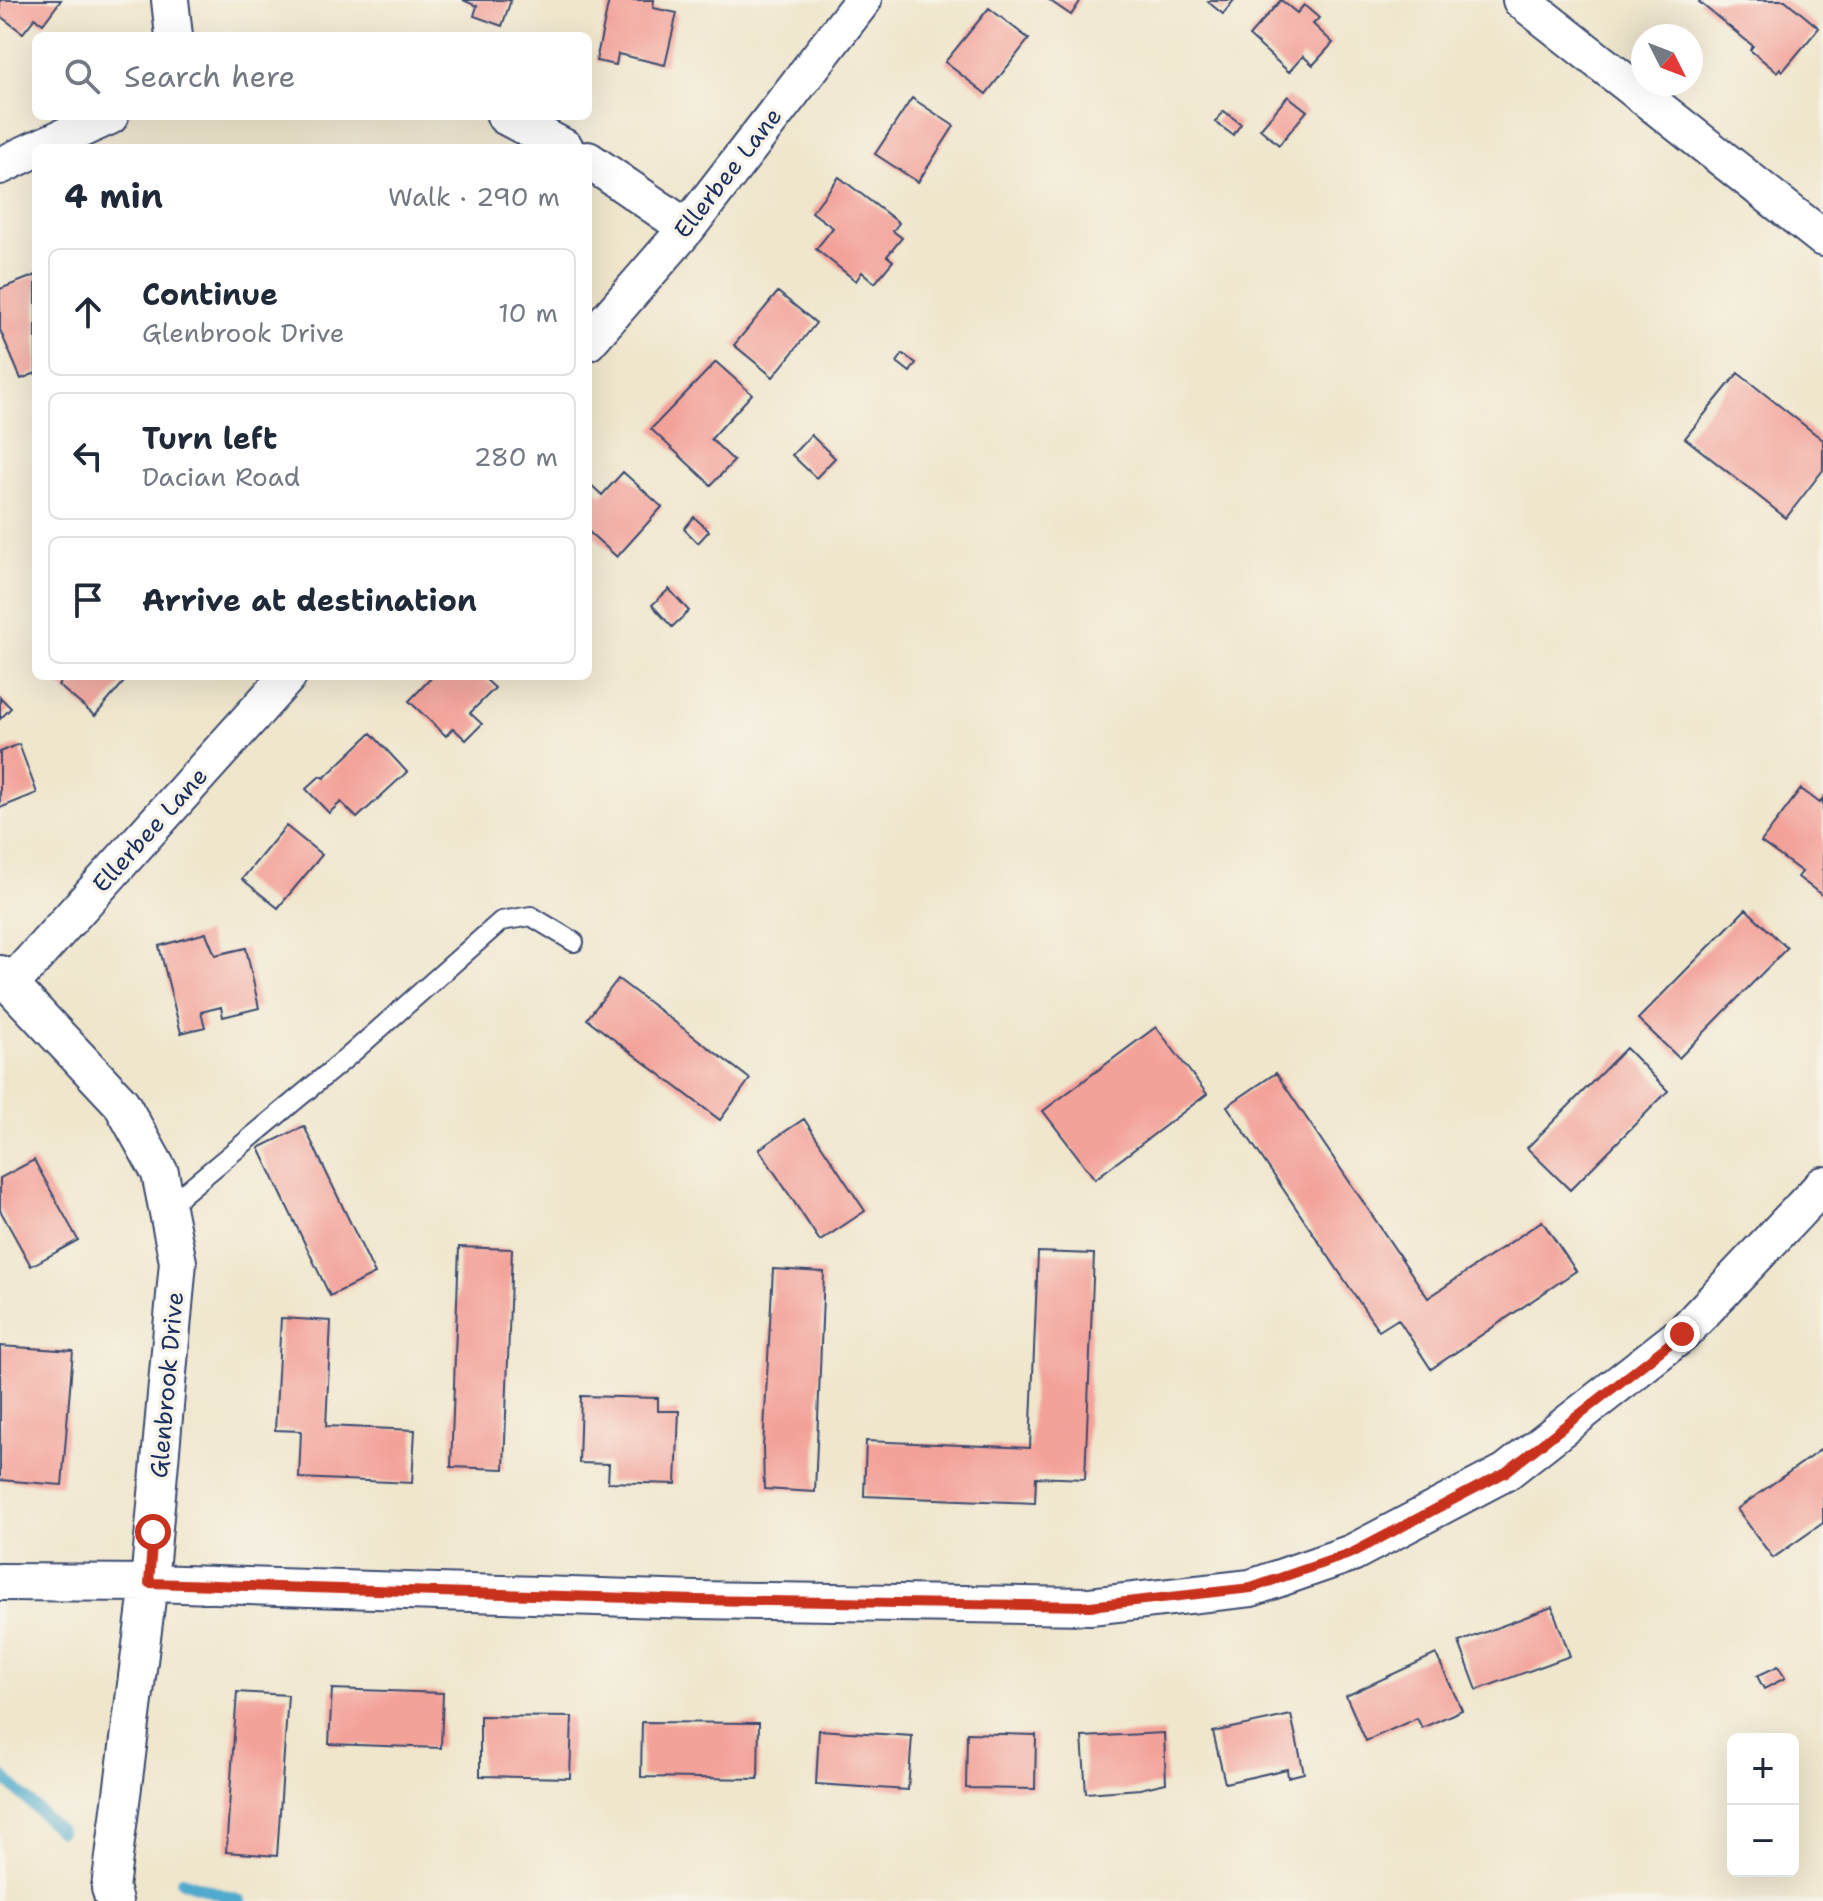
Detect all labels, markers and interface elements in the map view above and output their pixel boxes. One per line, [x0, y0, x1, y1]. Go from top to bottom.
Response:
north arrow [1631, 24, 1703, 96]
search box [32, 32, 592, 120]
icon: search [60, 54, 104, 98]
text: Search here [124, 56, 295, 97]
street label: Ellerbee Lane [667, 101, 789, 245]
text: 4 min [64, 173, 163, 219]
text: Walk · 290 m [388, 179, 560, 214]
text: Continue [142, 274, 278, 315]
icon: ahead [66, 290, 110, 334]
text: 10 m [498, 295, 558, 330]
text: Glenbrook Drive [142, 315, 345, 350]
text: Turn left [142, 418, 277, 459]
icon: left [66, 434, 110, 478]
text: 280 m [473, 439, 558, 474]
text: Dacian Road [142, 459, 300, 494]
icon: arrive [66, 578, 110, 622]
text: Arrive at destination [142, 580, 477, 621]
street label: Ellerbee Lane [85, 761, 215, 899]
street label: Glenbrook Drive [143, 1290, 191, 1480]
route end [1664, 1316, 1700, 1352]
route start [135, 1514, 171, 1550]
map controls [1727, 1733, 1799, 1877]
button: + [1727, 1733, 1799, 1805]
button: − [1727, 1805, 1799, 1877]

